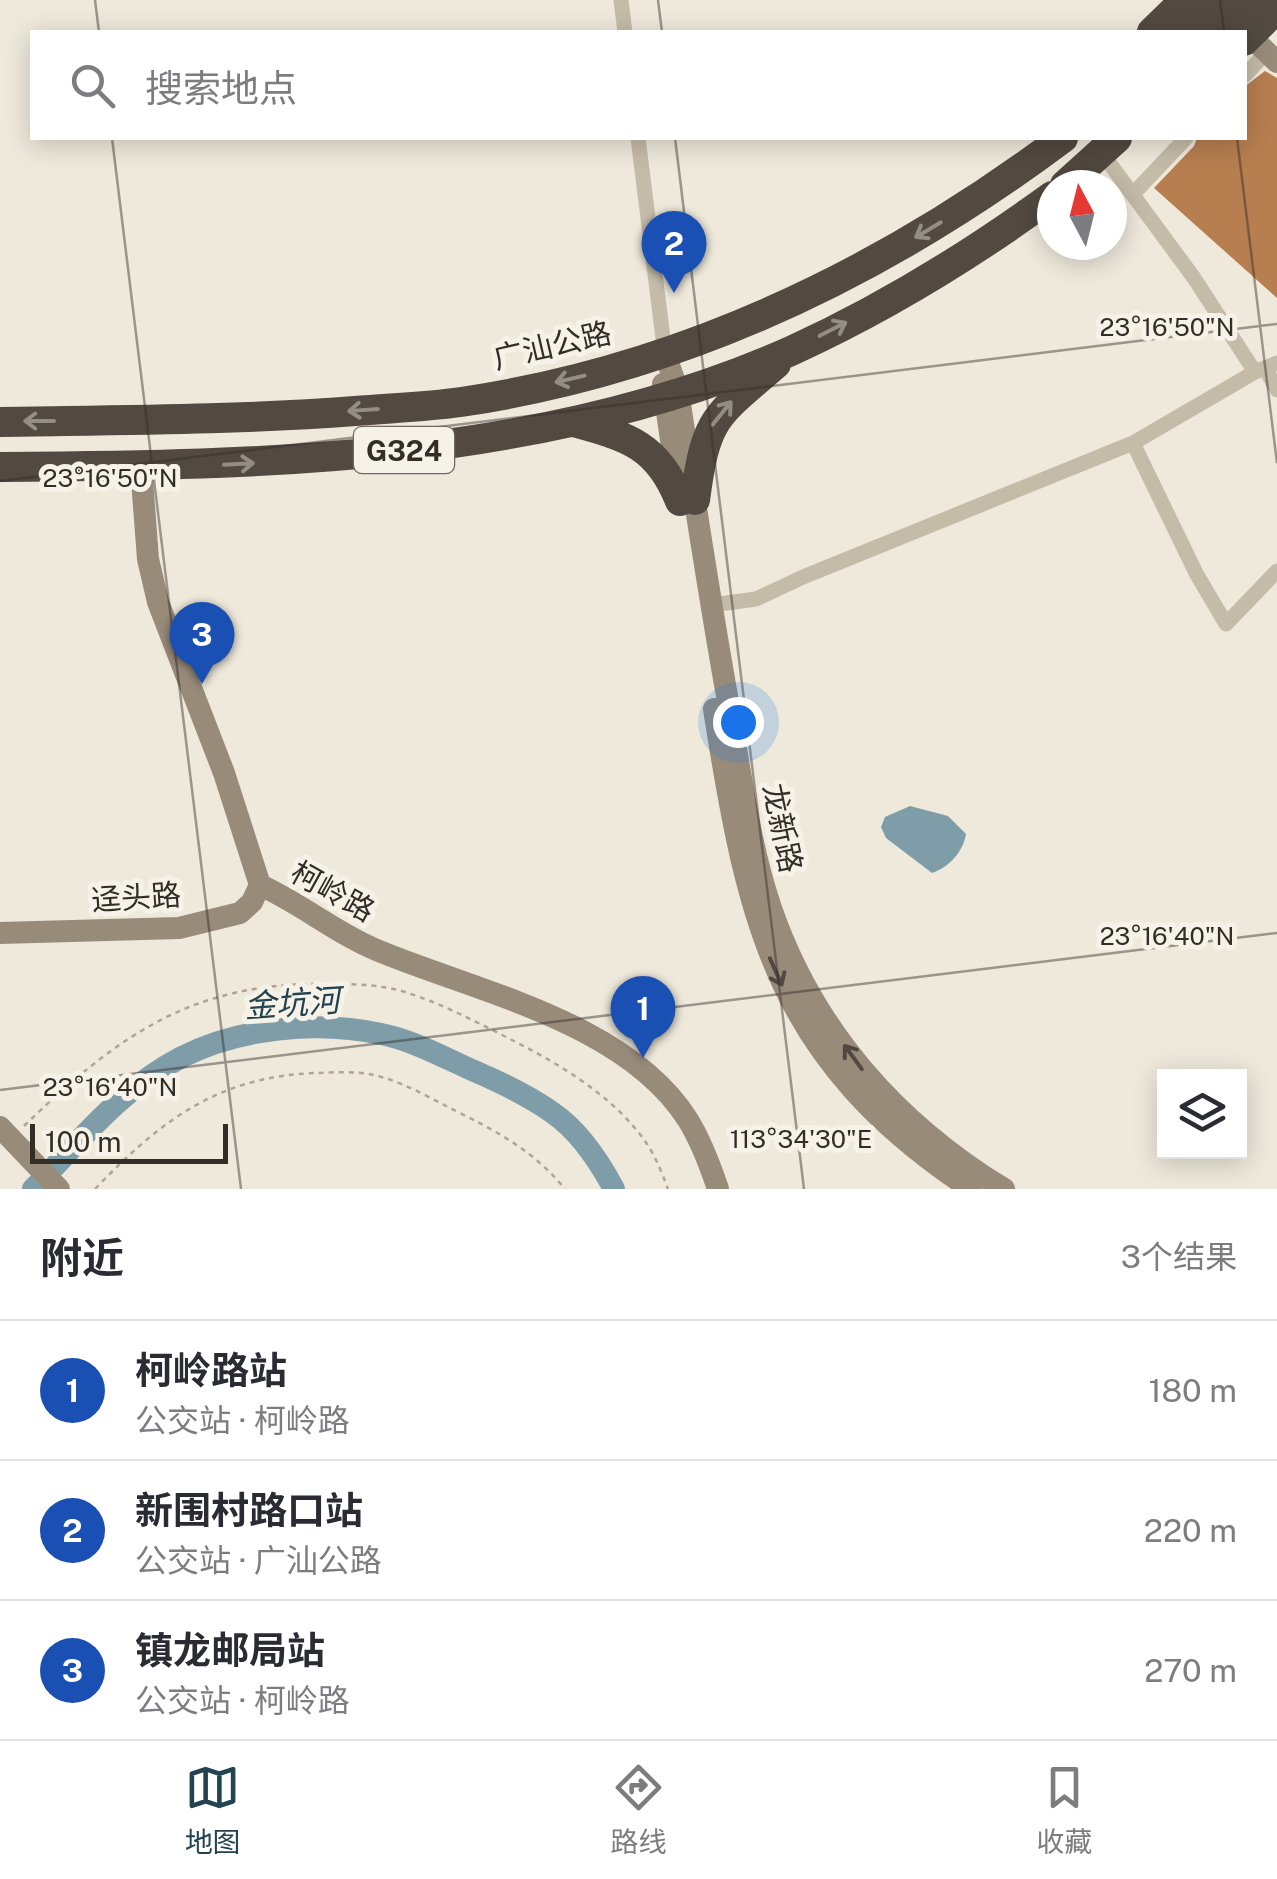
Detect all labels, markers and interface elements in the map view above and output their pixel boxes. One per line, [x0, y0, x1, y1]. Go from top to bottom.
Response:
search box [30, 30, 1247, 140]
icon: search [65, 58, 120, 113]
text: 搜索地点 [145, 66, 297, 111]
north arrow [1037, 170, 1127, 260]
pin: 2 [642, 210, 706, 293]
one-way arrow [914, 219, 943, 240]
text: 23°16'50"N [1100, 312, 1234, 342]
street label: 广汕公路 [489, 314, 615, 376]
one-way arrow [818, 319, 848, 338]
one-way arrow [555, 370, 586, 389]
one-way arrow [348, 401, 380, 420]
one-way arrow [711, 401, 733, 427]
one-way arrow [23, 412, 56, 430]
road number: G324 [354, 427, 454, 473]
one-way arrow [222, 454, 254, 473]
text: 23°16'50"N [43, 463, 177, 493]
pin: 3 [170, 602, 234, 684]
your location [713, 697, 764, 748]
street label: 龙新路 [756, 780, 810, 876]
street label: 柯岭路 [285, 853, 381, 929]
street label: 迳头路 [90, 876, 182, 918]
text: 23°16'40"N [1100, 921, 1234, 951]
one-way arrow [768, 956, 786, 987]
pin: 1 [610, 976, 676, 1058]
water label: 金坑河 [243, 981, 347, 1025]
one-way arrow [843, 1044, 864, 1071]
map controls [1157, 1069, 1247, 1159]
button: layers [1157, 1069, 1247, 1159]
text: 23°16'40"N [43, 1072, 177, 1102]
scale bar [30, 1119, 228, 1164]
text: 113°34'30"E [730, 1124, 872, 1154]
text: 100 m [45, 1125, 122, 1158]
text: 附近 [40, 1233, 124, 1282]
text: 3个结果 [1121, 1238, 1237, 1275]
text: 柯岭路站 [135, 1348, 287, 1393]
text: 1 [66, 1372, 79, 1409]
text: 180 m [1148, 1372, 1237, 1409]
text: 公交站 · 柯岭路 [135, 1402, 350, 1439]
text: 新围村路口站 [135, 1488, 363, 1533]
text: 2 [62, 1512, 83, 1549]
text: 220 m [1144, 1512, 1237, 1549]
text: 公交站 · 广汕公路 [135, 1542, 382, 1579]
text: 镇龙邮局站 [135, 1628, 325, 1673]
text: 3 [62, 1652, 83, 1689]
text: 270 m [1144, 1652, 1237, 1689]
text: 公交站 · 柯岭路 [135, 1682, 350, 1719]
tab: 地图 [185, 1760, 241, 1860]
tab: 路线 [610, 1760, 666, 1860]
tab: 收藏 [1036, 1760, 1092, 1860]

